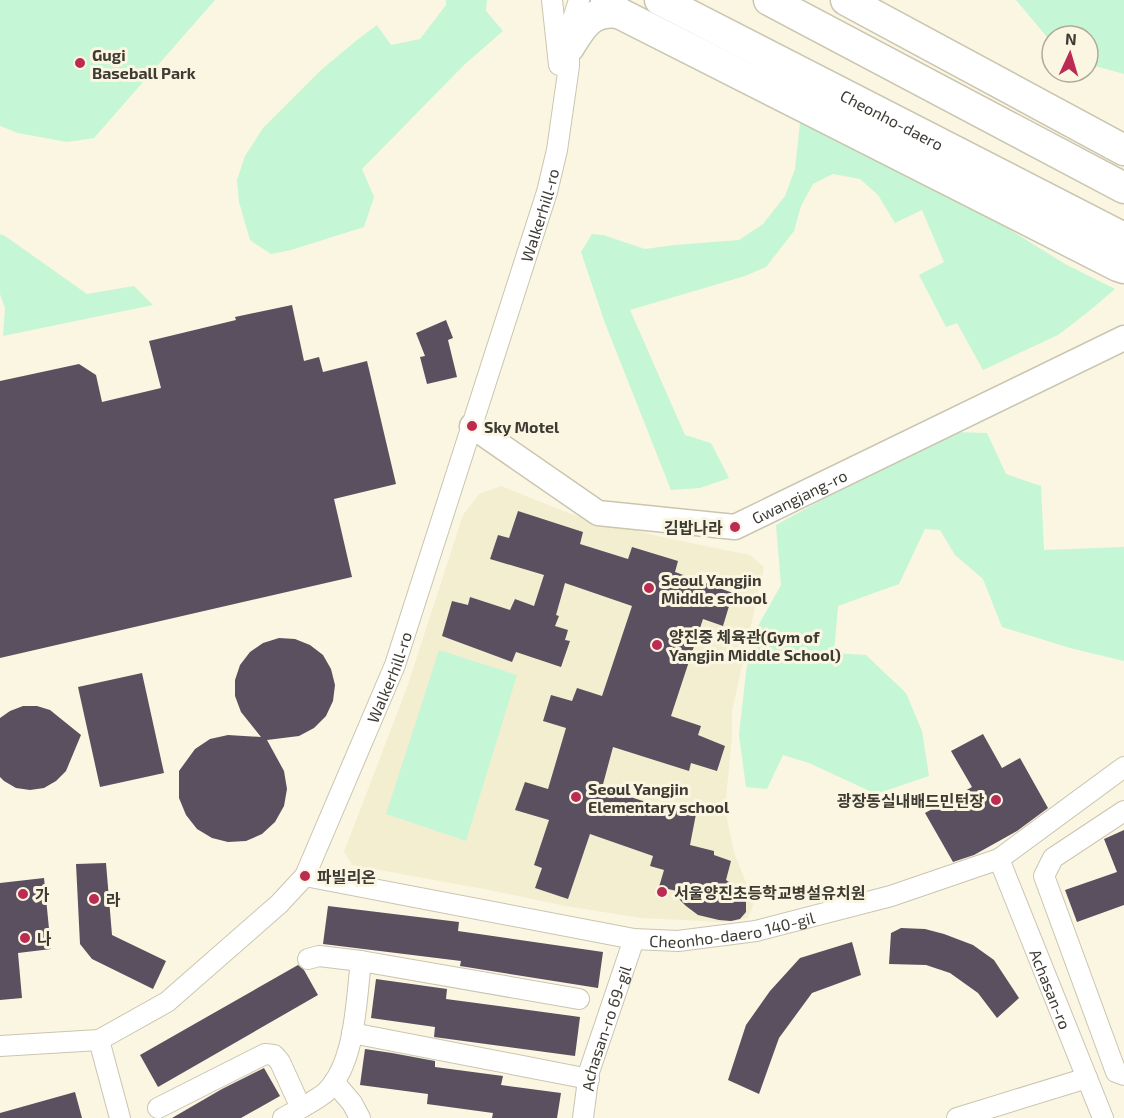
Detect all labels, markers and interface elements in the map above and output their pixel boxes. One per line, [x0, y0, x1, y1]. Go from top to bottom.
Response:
north arrow [1040, 24, 1100, 84]
text: N [1065, 29, 1078, 48]
place label: Gugi Baseball Park [92, 45, 196, 82]
marker: Gugi Baseball Park [73, 56, 87, 70]
street label: Cheonho-daero [838, 85, 947, 153]
street label: Walkerhill-ro [516, 167, 562, 264]
place label: Sky Motel [484, 417, 560, 437]
marker: Sky Motel [465, 419, 479, 433]
street label: Gwangjang-ro [748, 465, 850, 527]
place label: 김밥나라 [664, 518, 723, 537]
marker: 김밥나라 [728, 520, 742, 534]
place label: Seoul Yangjin Middle school [661, 570, 768, 607]
marker: Seoul Yangjin Middle school [642, 581, 656, 595]
place label: 양진중 체육관(Gym of Yangjin Middle School) [669, 627, 841, 664]
street label: Walkerhill-ro [362, 629, 415, 726]
marker: 양진중 체육관(Gym of Yangjin Middle School) [650, 638, 664, 652]
place label: Seoul Yangjin Elementary school [588, 779, 730, 817]
marker: Seoul Yangjin Elementary school [569, 790, 583, 804]
place label: 광장동실내배드민턴장 [837, 791, 984, 810]
marker: 광장동실내배드민턴장 [989, 793, 1003, 807]
place label: 파빌리온 [317, 867, 376, 886]
marker: 파빌리온 [298, 869, 312, 883]
place label: 서울양진초등학교병설유치원 [674, 883, 865, 902]
place label: 가 [35, 885, 50, 904]
marker: 서울양진초등학교병설유치원 [655, 885, 669, 899]
marker: 가 [16, 887, 30, 901]
place label: 라 [106, 890, 121, 909]
marker: 라 [87, 892, 101, 906]
street label: Cheonho-daero 140-gil [649, 907, 817, 951]
place label: 나 [37, 929, 52, 948]
marker: 나 [18, 931, 32, 945]
street label: Achasan-ro [1027, 946, 1076, 1032]
street label: Achasan-ro 69-gil [577, 962, 634, 1092]

